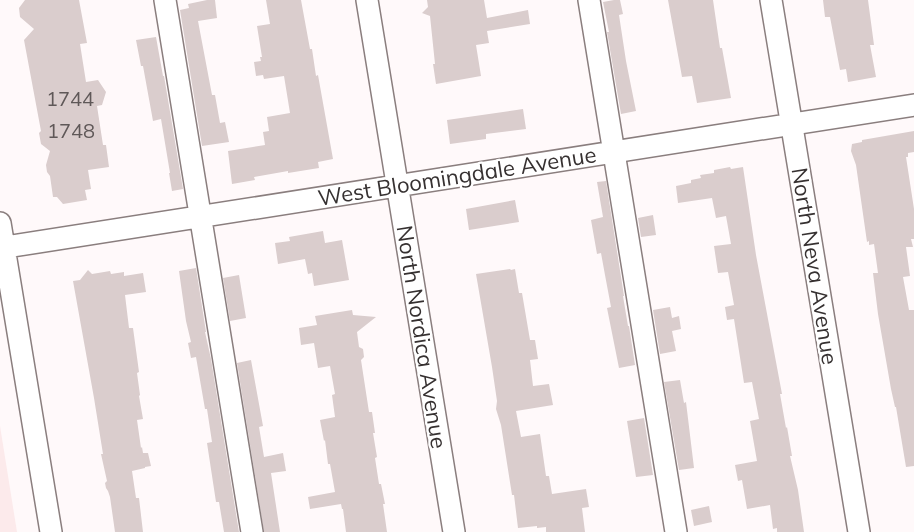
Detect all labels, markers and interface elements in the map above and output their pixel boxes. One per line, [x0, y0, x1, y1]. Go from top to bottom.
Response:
house number: 1744 [46, 86, 94, 111]
house number: 1748 [47, 118, 95, 143]
street label: West Bloomingdale Avenue [316, 140, 598, 212]
street label: North Neva Avenue [786, 165, 844, 367]
street label: North Nordica Avenue [391, 223, 453, 451]

